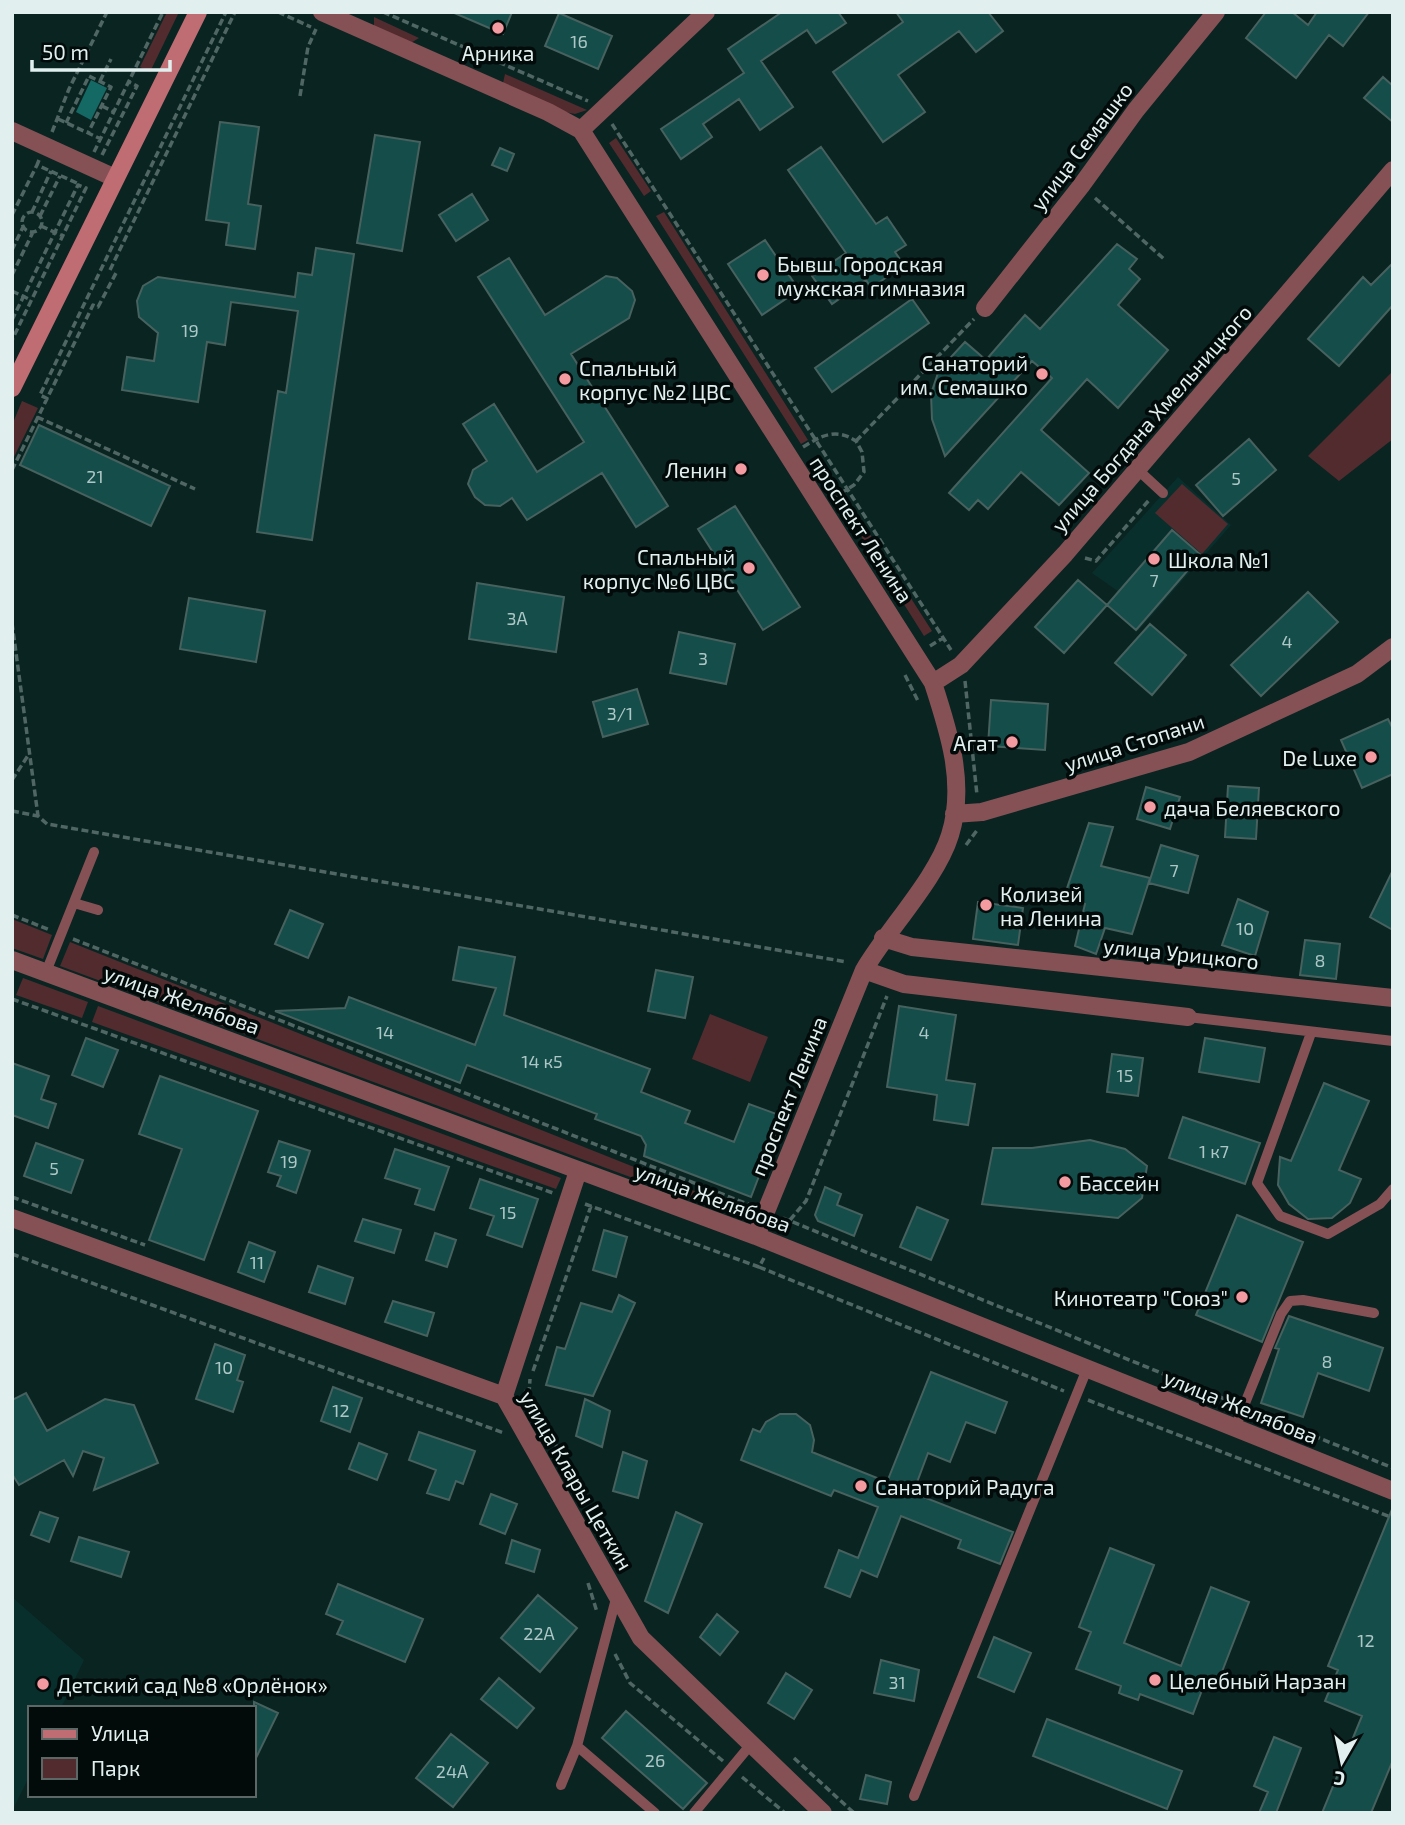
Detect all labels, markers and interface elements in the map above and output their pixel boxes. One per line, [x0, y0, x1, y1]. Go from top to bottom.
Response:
marker: Арника [490, 20, 506, 36]
scale bar [32, 28, 170, 72]
house number: 16 [570, 30, 588, 52]
text: 50 m [42, 39, 89, 64]
place label: Арника [462, 40, 534, 65]
street label: улица Семашко [1025, 77, 1138, 216]
place label: Бывш. Городская мужская гимназия [777, 251, 965, 301]
marker: Бывш. Городская мужская гимназия [755, 267, 771, 283]
street label: улица Богдана Хмельницкого [1046, 299, 1257, 537]
house number: 19 [181, 319, 199, 341]
place label: Санаторий им. Семашко [900, 350, 1028, 399]
place label: Спальный корпус №2 ЦВС [579, 355, 731, 405]
marker: Санаторий им. Семашко [1034, 366, 1050, 382]
marker: Спальный корпус №2 ЦВС [557, 371, 573, 387]
street label: проспект Ленина [805, 451, 919, 607]
place label: Ленин [665, 457, 727, 482]
marker: Ленин [733, 461, 749, 477]
house number: 21 [86, 465, 104, 487]
house number: 5 [1231, 467, 1241, 489]
place label: Спальный корпус №6 ЦВС [583, 544, 735, 594]
place label: Школа №1 [1168, 547, 1269, 572]
marker: Школа №1 [1146, 551, 1162, 567]
marker: Спальный корпус №6 ЦВС [741, 560, 757, 576]
house number: 7 [1149, 569, 1159, 591]
house number: 3А [506, 607, 528, 629]
house number: 4 [1281, 630, 1293, 652]
house number: 3 [698, 647, 708, 669]
house number: 3/1 [607, 702, 633, 724]
street label: улица Стопани [1061, 708, 1207, 777]
place label: Агат [953, 730, 998, 755]
marker: Агат [1004, 734, 1020, 750]
place label: De Luxe [1282, 745, 1357, 770]
marker: De Luxe [1363, 749, 1379, 765]
place label: дача Беляевского [1164, 795, 1340, 820]
marker: дача Беляевского [1142, 799, 1158, 815]
house number: 7 [1169, 859, 1179, 881]
place label: Колизей на Ленина [1000, 881, 1102, 930]
marker: Колизей на Ленина [978, 897, 994, 913]
house number: 10 [1236, 917, 1254, 939]
street label: улица Урицкого [1102, 932, 1260, 975]
house number: 8 [1315, 949, 1325, 971]
street label: улица Желябова [100, 959, 263, 1040]
street label: проспект Ленина [745, 1013, 831, 1179]
house number: 14 [376, 1021, 394, 1043]
house number: 4 [918, 1021, 930, 1043]
house number: 14 к5 [521, 1050, 563, 1072]
house number: 15 [1117, 1064, 1133, 1086]
house number: 1 к7 [1199, 1140, 1229, 1162]
house number: 19 [280, 1150, 298, 1172]
house number: 5 [49, 1157, 59, 1179]
street label: улица Желябова [631, 1157, 794, 1238]
place label: Бассейн [1079, 1170, 1159, 1195]
marker: Бассейн [1057, 1174, 1073, 1190]
house number: 15 [500, 1201, 516, 1223]
house number: 11 [250, 1251, 264, 1273]
place label: Кинотеатр "Союз" [1054, 1285, 1228, 1310]
marker: Кинотеатр "Союз" [1234, 1289, 1250, 1305]
house number: 8 [1322, 1350, 1332, 1372]
house number: 10 [215, 1356, 233, 1378]
street label: улица Желябова [1160, 1364, 1322, 1449]
street label: улица Клары Цеткин [515, 1386, 639, 1575]
house number: 12 [332, 1399, 350, 1421]
place label: Cанаторий Радуга [875, 1474, 1055, 1500]
marker: Cанаторий Радуга [853, 1478, 869, 1494]
house number: 22А [523, 1622, 556, 1644]
house number: 12 [1357, 1629, 1375, 1651]
place label: Целебный Нарзан [1169, 1668, 1347, 1693]
house number: 31 [888, 1671, 906, 1693]
place label: Детский сад №8 «Орлёнок» [57, 1672, 328, 1697]
marker: Целебный Нарзан [1147, 1672, 1163, 1688]
marker: Детский сад №8 «Орлёнок» [35, 1676, 51, 1692]
legend [28, 1706, 256, 1797]
text: Улица [91, 1720, 150, 1745]
north arrow [1307, 1727, 1377, 1797]
house number: 26 [645, 1749, 665, 1771]
text: Парк [91, 1755, 140, 1780]
house number: 24А [436, 1760, 469, 1782]
text: С [1332, 1767, 1347, 1792]

